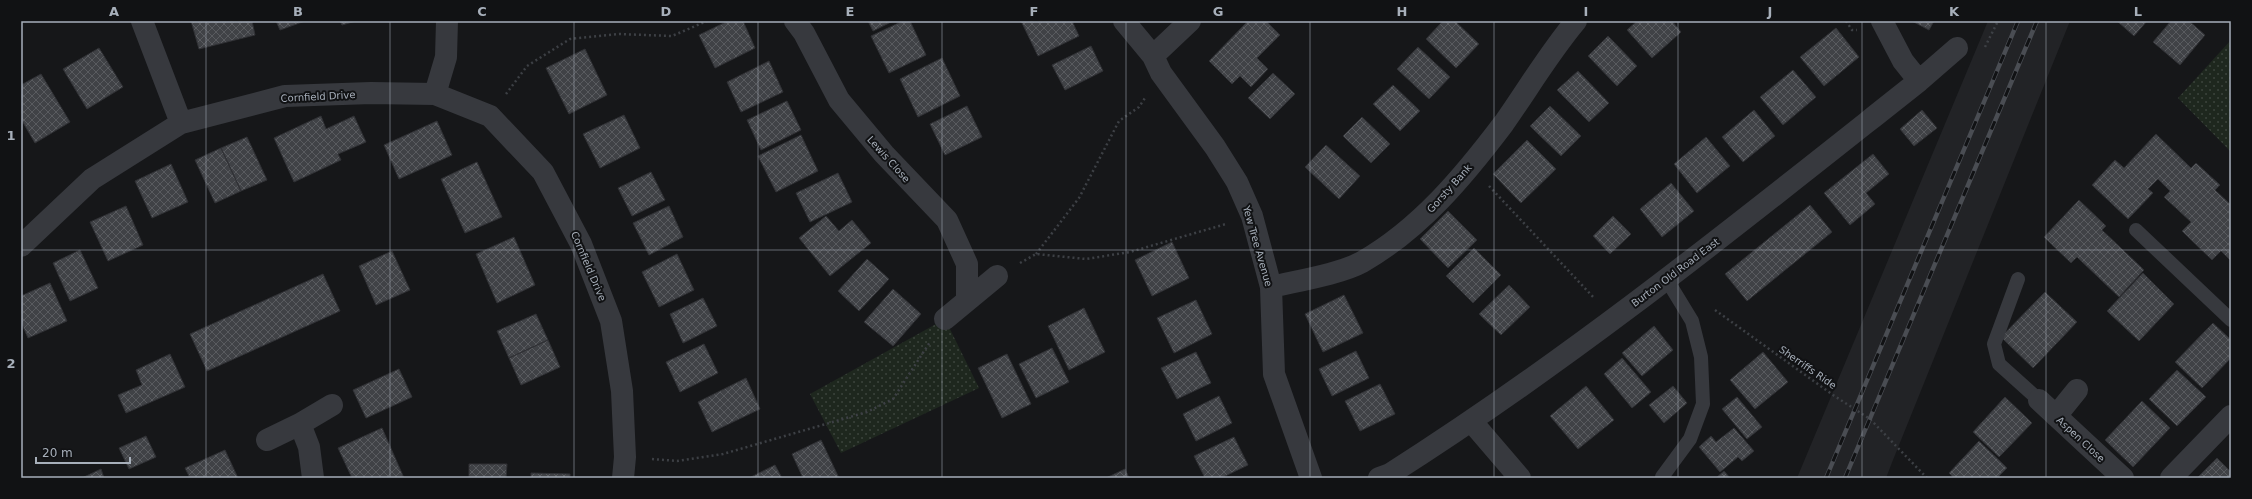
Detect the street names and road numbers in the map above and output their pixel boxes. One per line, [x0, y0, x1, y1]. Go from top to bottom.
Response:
street label: Cornfield Drive [280, 89, 356, 104]
street label: Lewis Close [865, 134, 912, 185]
street label: Gorsty Bank [1425, 162, 1474, 215]
street label: Yew Tree Avenue [1240, 204, 1274, 288]
street label: Cornfield Drive [569, 230, 608, 303]
street label: Burton Old Road East [1629, 236, 1721, 309]
street label: Sherriffs Ride [1777, 344, 1838, 391]
street label: Aspen Close [2054, 414, 2107, 464]

